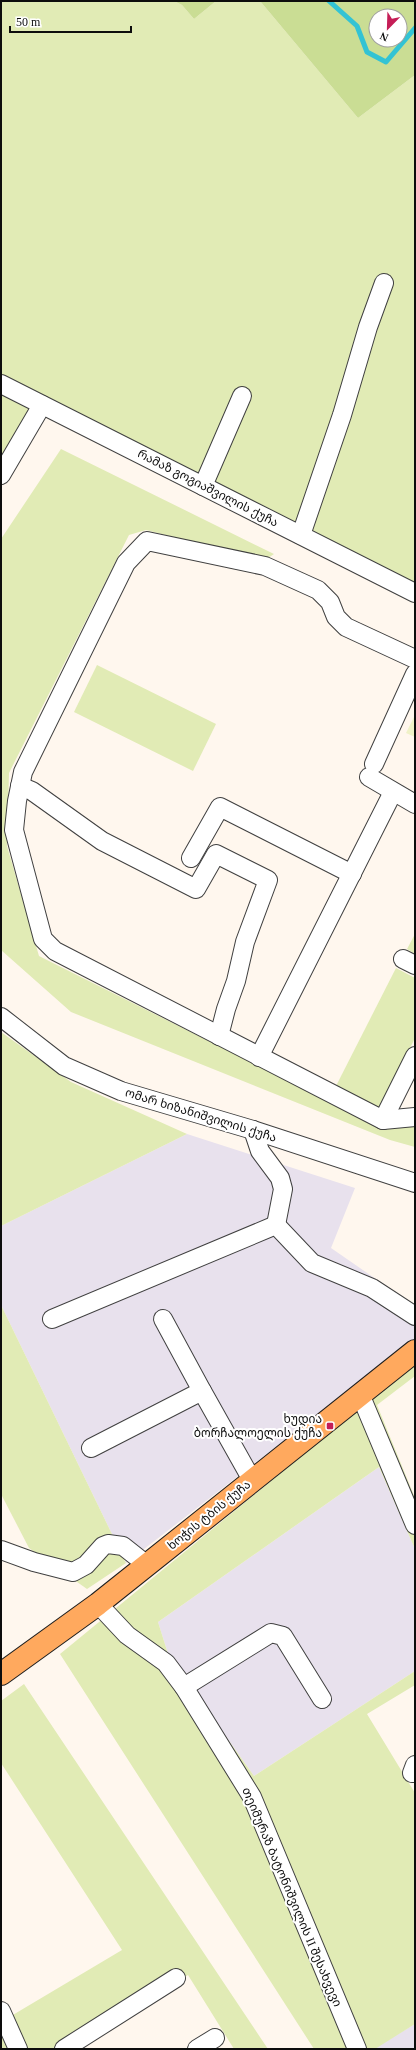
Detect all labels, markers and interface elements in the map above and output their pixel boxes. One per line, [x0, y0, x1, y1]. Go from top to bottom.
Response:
scale bar [10, 8, 131, 34]
north arrow [368, 8, 408, 48]
text: 50 m [16, 15, 41, 29]
text: N [378, 30, 390, 44]
street label: რამაზ გოგიაშვილის ქუჩა [135, 446, 281, 531]
street label: ომარ ხიზანიშვილის ქუჩა [123, 1085, 278, 1146]
place label: ხუდია ბორჩალოელის ქუჩა [194, 1412, 322, 1441]
marker: ხუდია ბორჩალოელის ქუჩა [325, 1421, 335, 1431]
street label: ხოჭის ტბის ქუჩა [165, 1477, 253, 1553]
street label: თეიმურაზ ბატონიშვილის II შესახვევი [238, 1785, 345, 2009]

